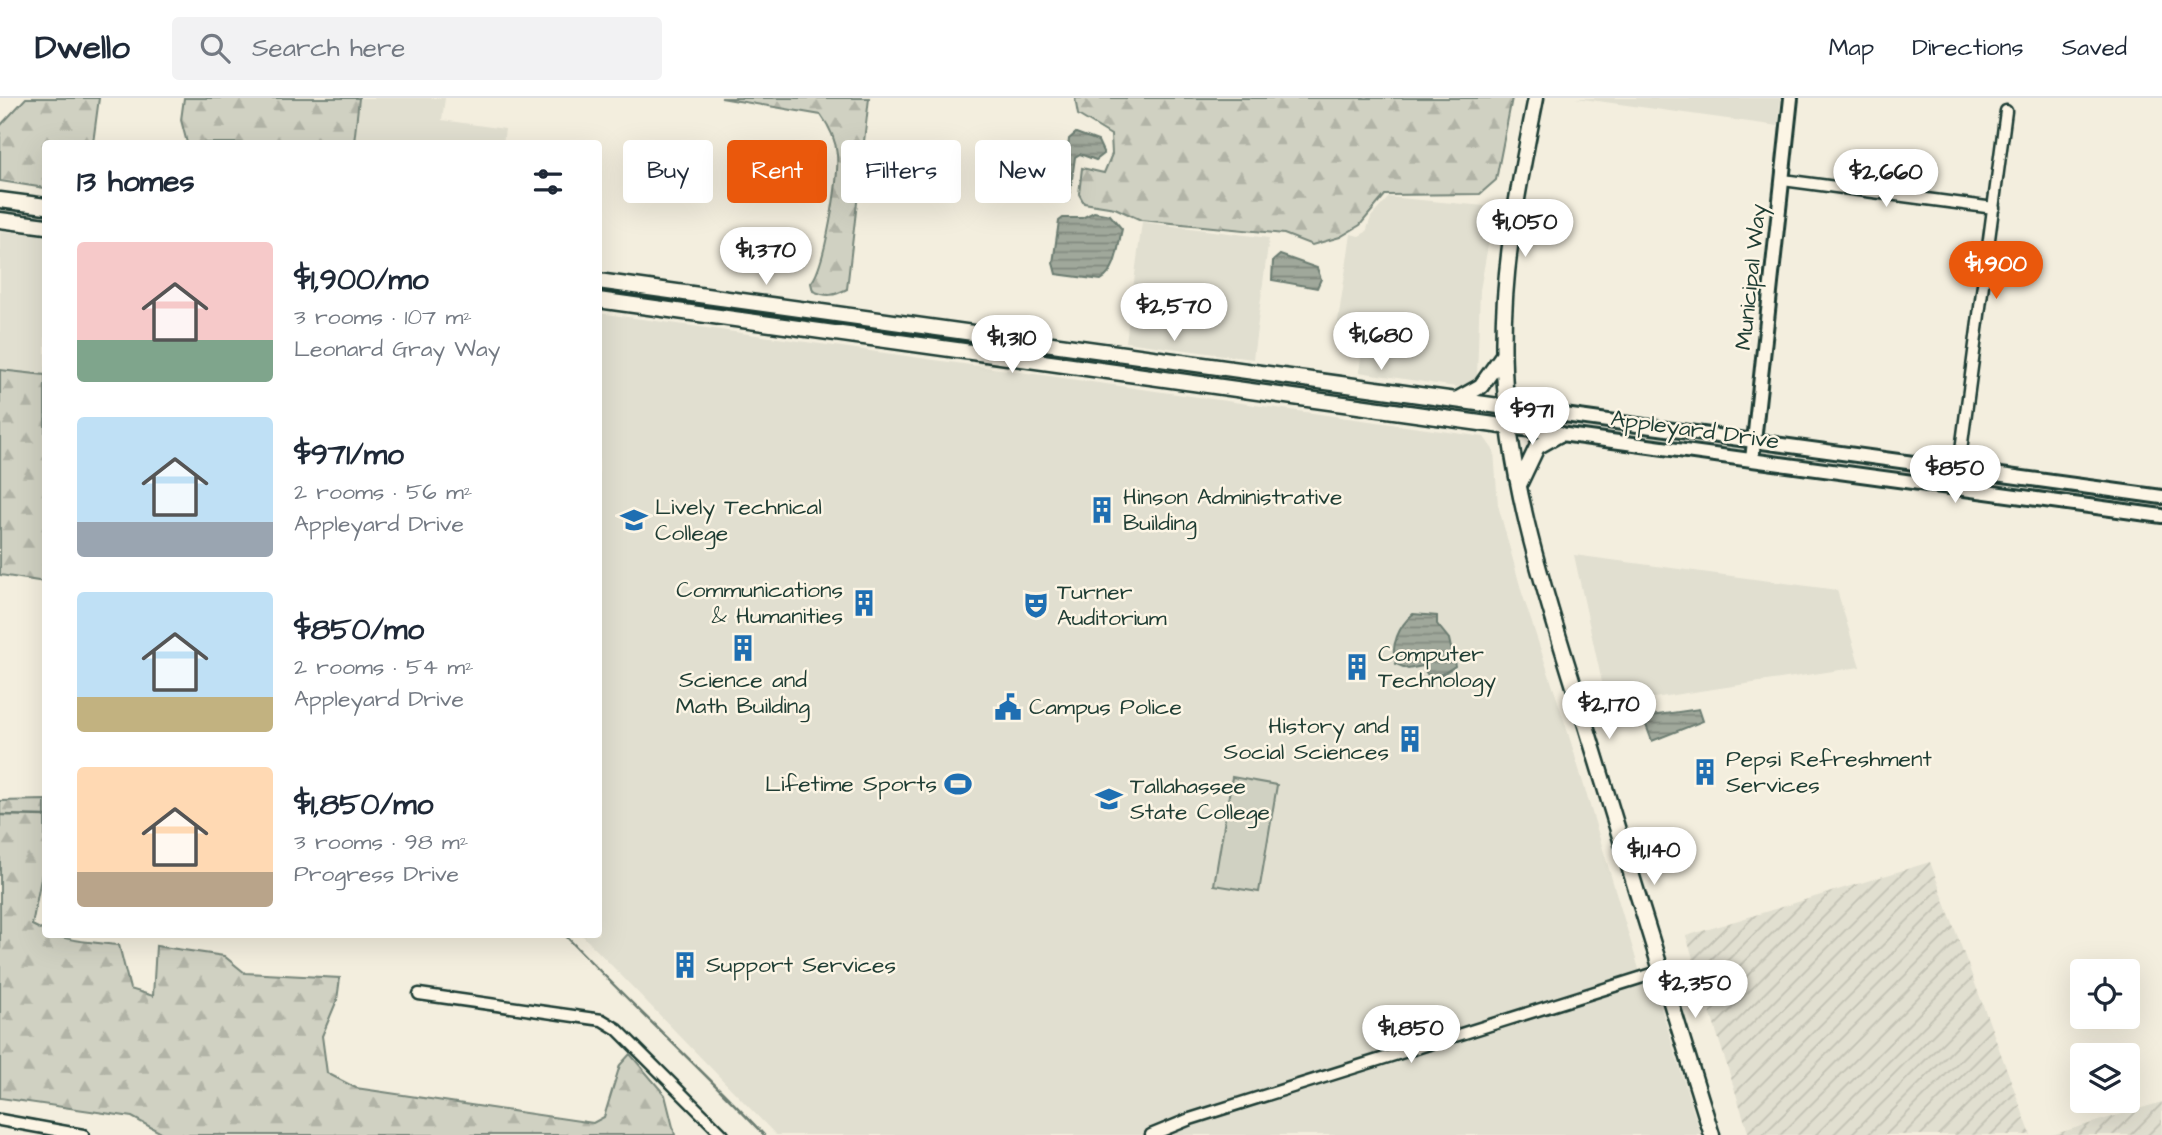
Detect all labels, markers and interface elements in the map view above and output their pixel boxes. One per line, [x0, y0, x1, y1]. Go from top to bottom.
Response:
search box [172, 17, 662, 80]
text: Dwello [35, 25, 130, 71]
icon: search [196, 29, 234, 67]
text: Search here [252, 30, 405, 66]
text: Map [1829, 31, 1874, 65]
text: Directions [1912, 31, 2024, 65]
text: Saved [2062, 31, 2127, 65]
chip: Buy [623, 140, 713, 203]
chip: Rent [727, 140, 827, 203]
chip: Filters [841, 140, 961, 203]
chip: New [975, 140, 1071, 203]
pin: $2,660 [1829, 150, 1943, 209]
text: $2,660 [1849, 156, 1923, 188]
text: 13 homes [77, 161, 194, 203]
icon: filters [529, 163, 567, 201]
pin: $1,050 [1468, 200, 1582, 259]
street label: Municipal Way [1727, 202, 1776, 352]
text: $1,050 [1492, 206, 1558, 238]
pin: $1,370 [709, 228, 823, 287]
text: $1,370 [736, 234, 796, 266]
pin: $1,900 [1939, 242, 2053, 301]
text: $1,900 [1965, 248, 2027, 280]
text: $1,900/mo [294, 259, 429, 301]
icon: home [133, 270, 217, 354]
pin: $2,570 [1117, 284, 1231, 343]
text: $2,570 [1137, 290, 1212, 322]
text: 3 rooms · 107 m² [294, 301, 472, 333]
pin: $1,680 [1324, 313, 1438, 372]
pin: $1,310 [955, 316, 1069, 375]
text: $1,680 [1349, 319, 1413, 351]
text: $1,310 [988, 322, 1037, 354]
text: Leonard Gray Way [294, 333, 500, 365]
pin: $971 [1491, 388, 1573, 447]
text: $971 [1511, 394, 1554, 426]
street label: Appleyard Drive [1609, 402, 1781, 459]
text: $971/mo [294, 434, 404, 476]
icon: home [133, 445, 217, 529]
pin: $850 [1914, 446, 1996, 505]
text: $850 [1926, 452, 1984, 484]
text: 2 rooms · 56 m² [294, 476, 472, 508]
place label: Hinson Administrative Building [1123, 481, 1342, 540]
place label: Lively Technical College [655, 491, 822, 550]
building icon: Hinson Administrative Building [1087, 495, 1117, 525]
school or university icon: Lively Technical College [619, 505, 649, 535]
text: Appleyard Drive [294, 508, 464, 540]
place label: Communications & Humanities [676, 574, 843, 632]
place label: Turner Auditorium [1057, 576, 1167, 634]
building icon: Communications & Humanities [849, 588, 879, 618]
theatre icon: Turner Auditorium [1021, 590, 1051, 620]
text: $850/mo [294, 609, 424, 651]
icon: home [133, 620, 217, 704]
building icon: Science and Math Building [728, 633, 758, 663]
place label: Computer Technology [1378, 638, 1497, 697]
text: 2 rooms · 54 m² [294, 651, 474, 683]
building icon: Computer Technology [1342, 652, 1372, 682]
place label: Science and Math Building [676, 664, 810, 723]
pin: $2,170 [1552, 682, 1666, 741]
text: Appleyard Drive [294, 683, 464, 715]
text: $2,170 [1578, 688, 1640, 720]
place label: Campus Police [1029, 691, 1182, 723]
public building icon: Campus Police [993, 692, 1023, 722]
place label: History and Social Sciences [1223, 710, 1389, 768]
building icon: History and Social Sciences [1395, 724, 1425, 754]
place label: Pepsi Refreshment Services [1726, 743, 1933, 801]
building icon: Pepsi Refreshment Services [1690, 757, 1720, 787]
place label: Lifetime Sports [765, 768, 937, 800]
sports icon: Lifetime Sports [943, 769, 973, 799]
place label: Tallahassee State College [1130, 770, 1270, 829]
text: $1,850/mo [294, 784, 433, 826]
school or university icon: Tallahassee State College [1094, 784, 1124, 814]
icon: home [133, 795, 217, 879]
text: 3 rooms · 98 m² [294, 826, 468, 858]
pin: $1,140 [1597, 828, 1711, 887]
text: $1,140 [1628, 834, 1680, 866]
text: Progress Drive [294, 858, 459, 890]
place label: Support Services [706, 949, 896, 981]
building icon: Support Services [670, 950, 700, 980]
map controls [2070, 959, 2140, 1113]
button: locate [2070, 959, 2140, 1029]
pin: $2,350 [1638, 960, 1752, 1020]
text: $2,350 [1659, 967, 1731, 999]
pin: $1,850 [1354, 1006, 1468, 1065]
text: $1,850 [1378, 1012, 1444, 1044]
button: layers [2070, 1043, 2140, 1113]

